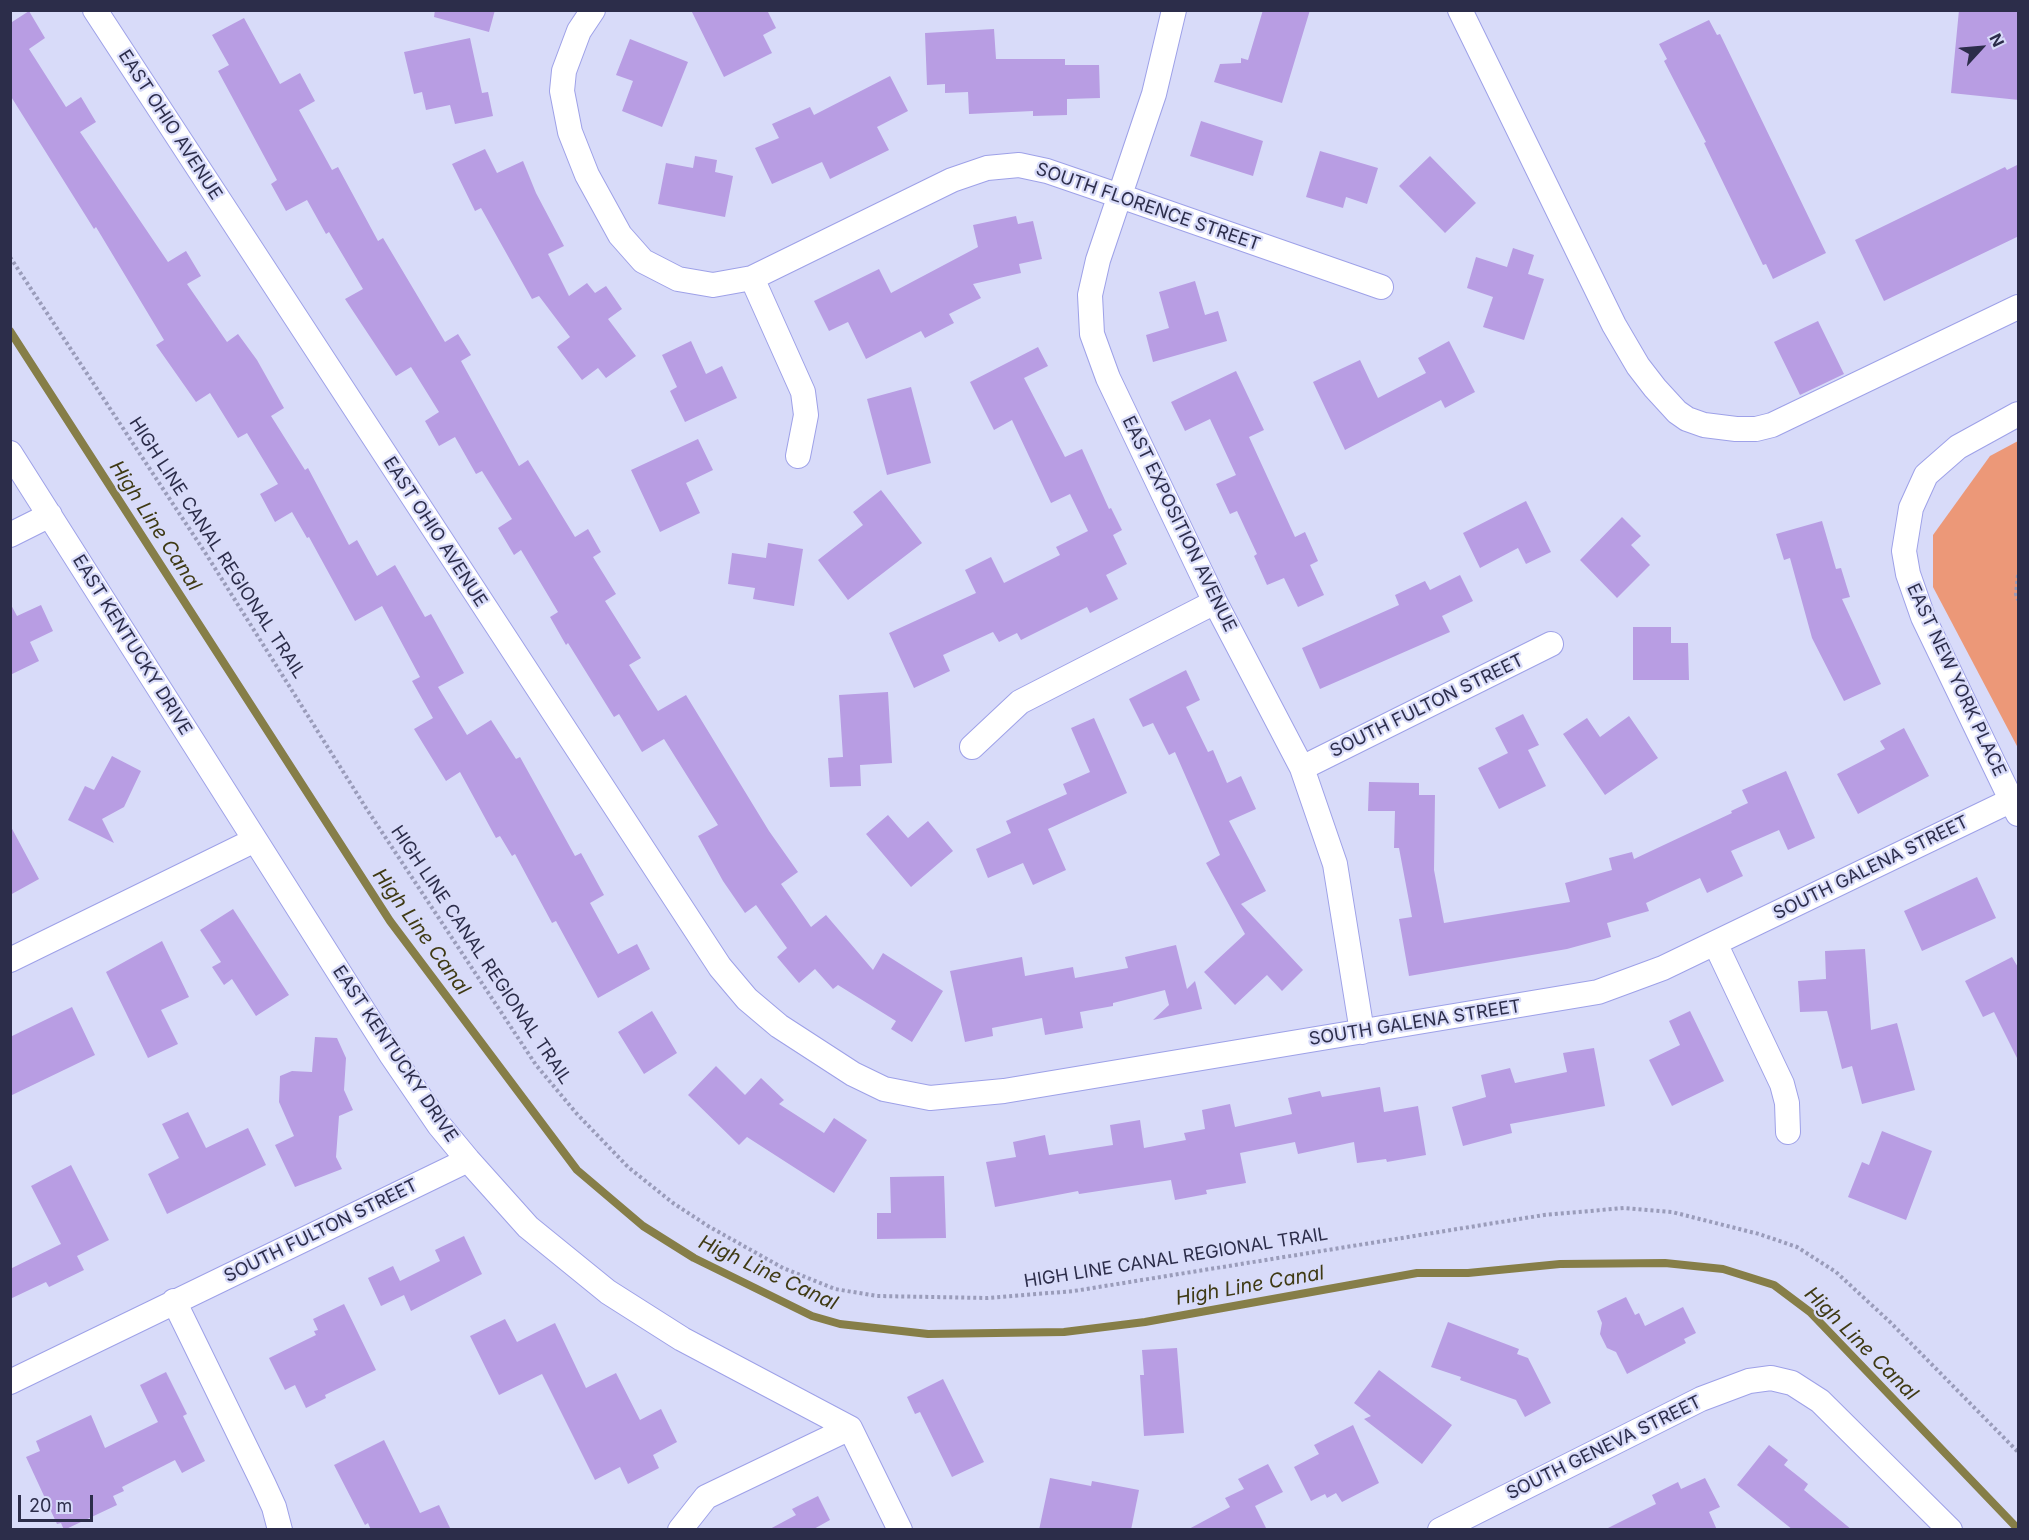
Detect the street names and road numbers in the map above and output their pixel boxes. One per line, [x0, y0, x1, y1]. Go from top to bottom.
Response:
street label: EAST OHIO AVENUE [113, 46, 227, 204]
street label: SOUTH FLORENCE STREET [1033, 158, 1263, 256]
street label: HIGH LINE CANAL REGIONAL TRAIL [124, 413, 310, 683]
street label: EAST EXPOSITION AVENUE [1117, 413, 1241, 635]
street label: EAST OHIO AVENUE [378, 453, 492, 611]
street label: EAST KENTUCKY DRIVE [68, 551, 196, 739]
street label: EAST NEW YORK PLACE [1902, 580, 2010, 780]
street label: SOUTH FULTON STREET [1327, 650, 1527, 762]
street label: SOUTH GALENA STREET [1770, 811, 1972, 925]
street label: HIGH LINE CANAL REGIONAL TRAIL [386, 822, 576, 1088]
street label: EAST KENTUCKY DRIVE [328, 962, 462, 1146]
street label: SOUTH GALENA STREET [1307, 996, 1523, 1050]
street label: SOUTH FULTON STREET [221, 1175, 421, 1287]
street label: HIGH LINE CANAL REGIONAL TRAIL [1023, 1223, 1329, 1293]
street label: SOUTH GENEVA STREET [1503, 1391, 1705, 1505]

